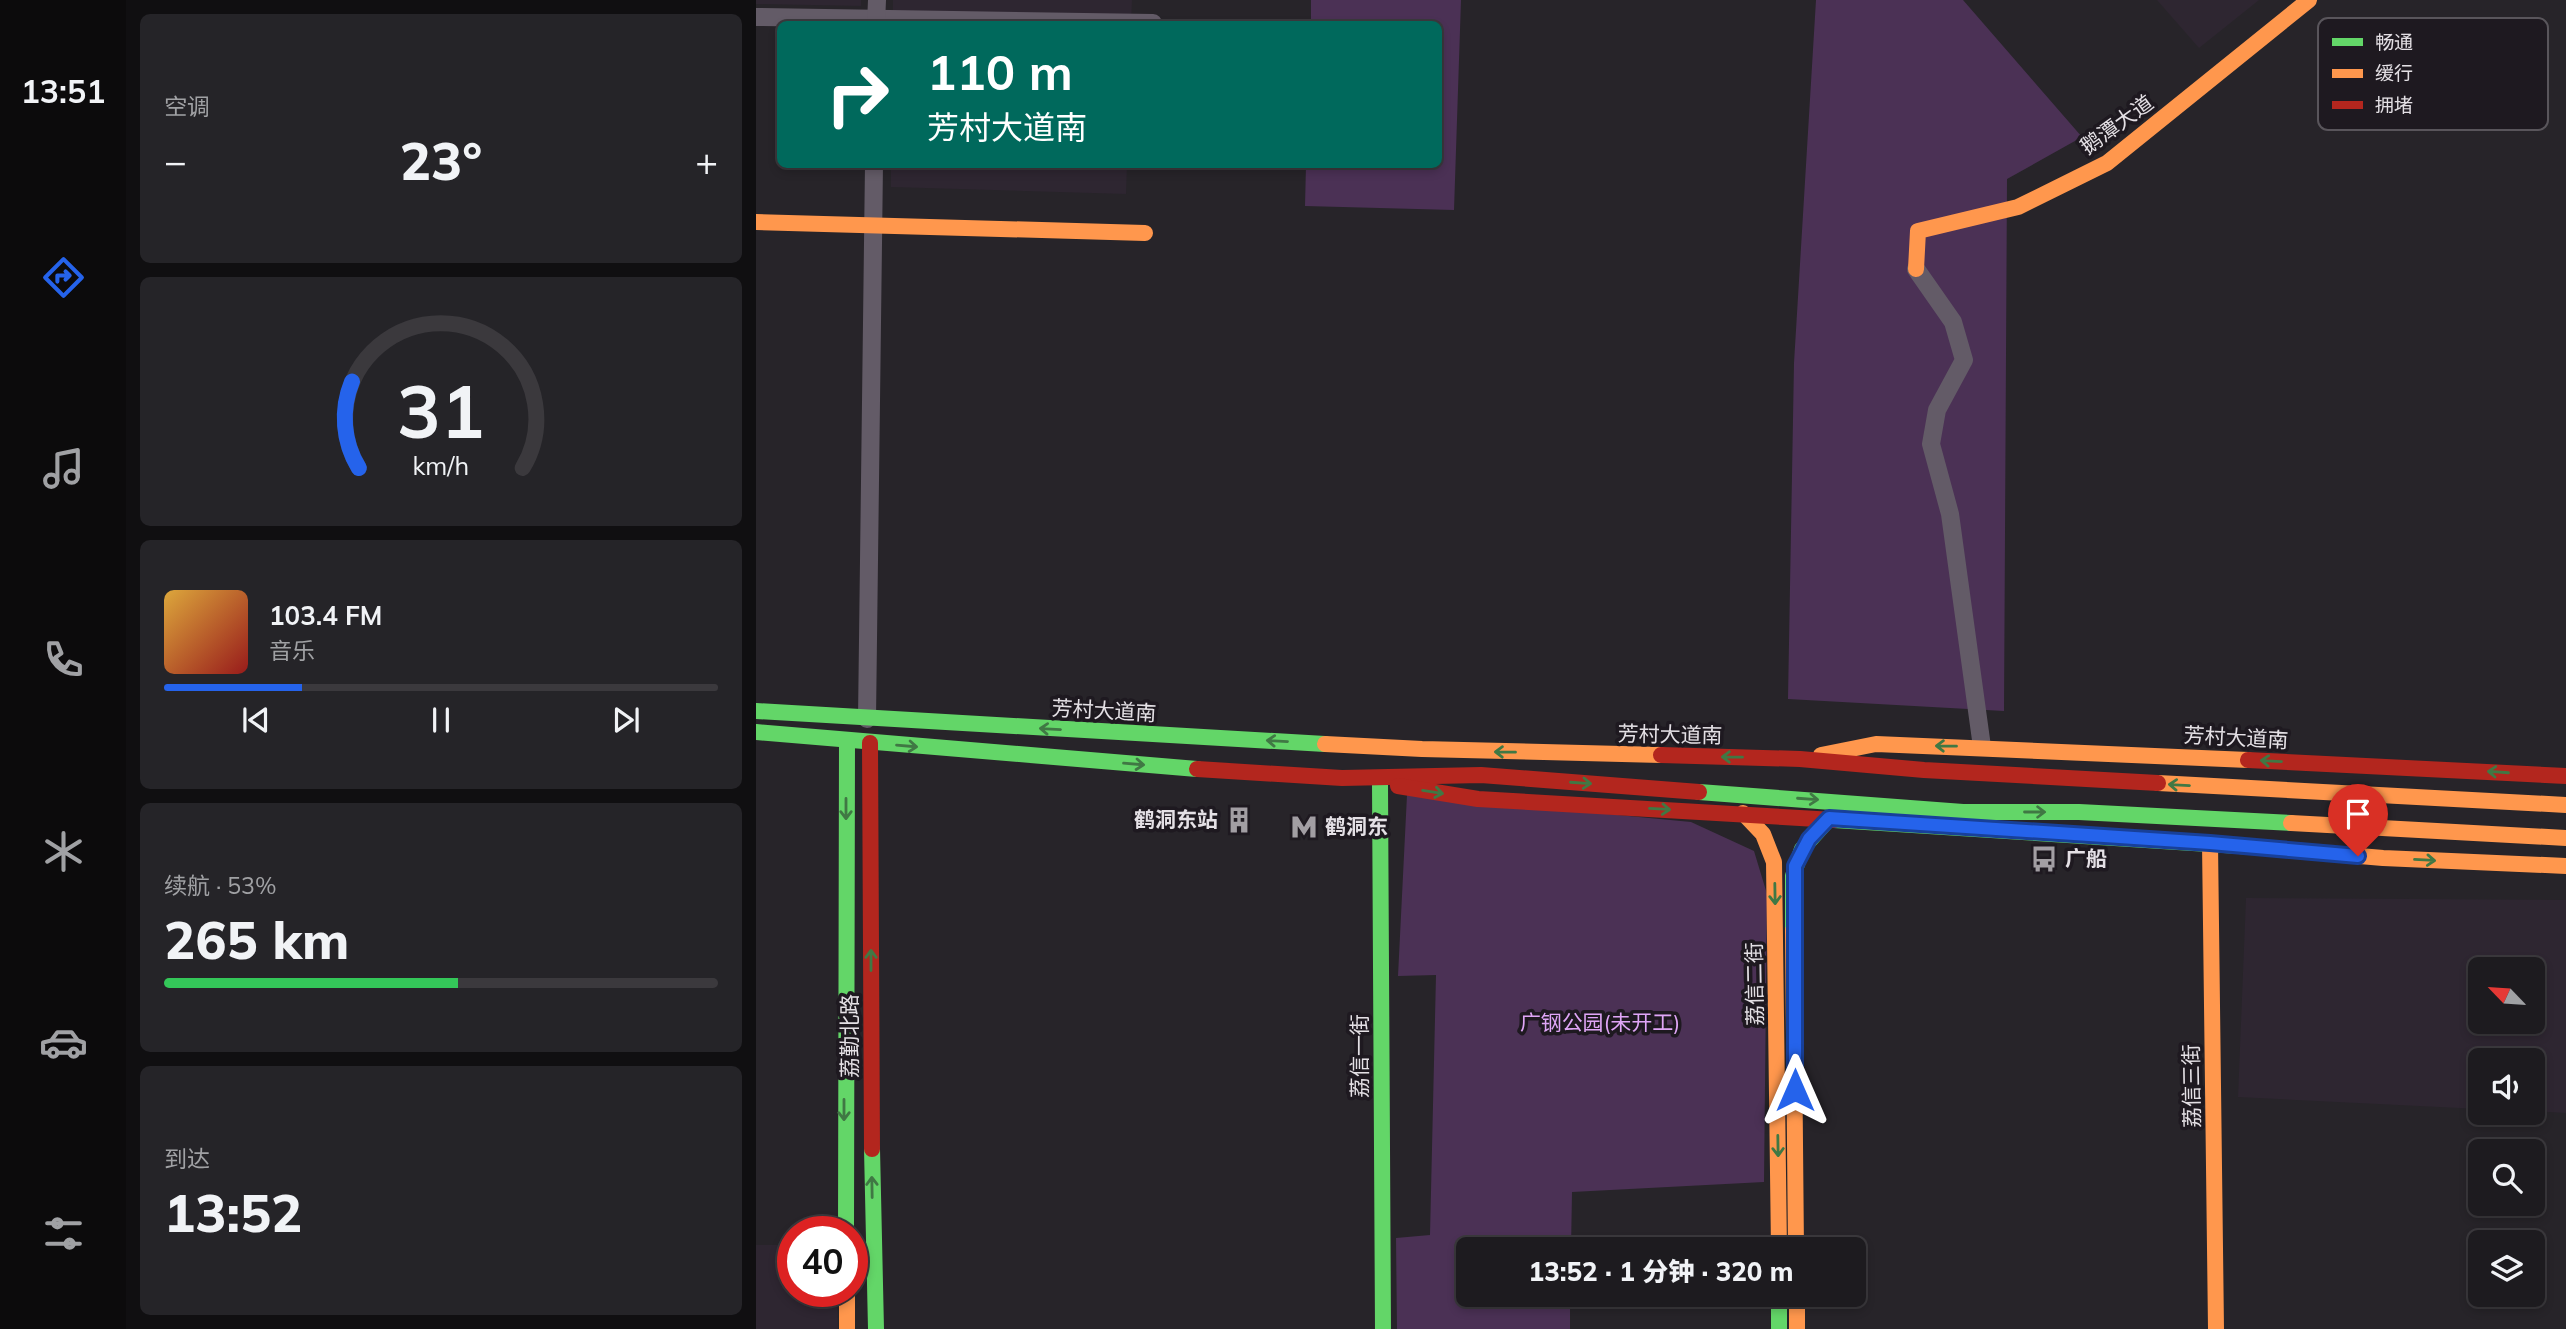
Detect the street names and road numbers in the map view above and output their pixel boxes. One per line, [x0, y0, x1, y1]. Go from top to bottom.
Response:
street label: 鹅潭大道 [2075, 89, 2158, 159]
street label: 芳村大道南 [1051, 694, 1157, 726]
street label: 芳村大道南 [1617, 720, 1723, 748]
street label: 芳村大道南 [2183, 721, 2289, 753]
street label: 荔信二街 [1740, 942, 1768, 1026]
street label: 荔勤北路 [836, 994, 862, 1078]
street label: 荔信一街 [1346, 1014, 1372, 1098]
street label: 荔信三街 [2177, 1044, 2205, 1128]

